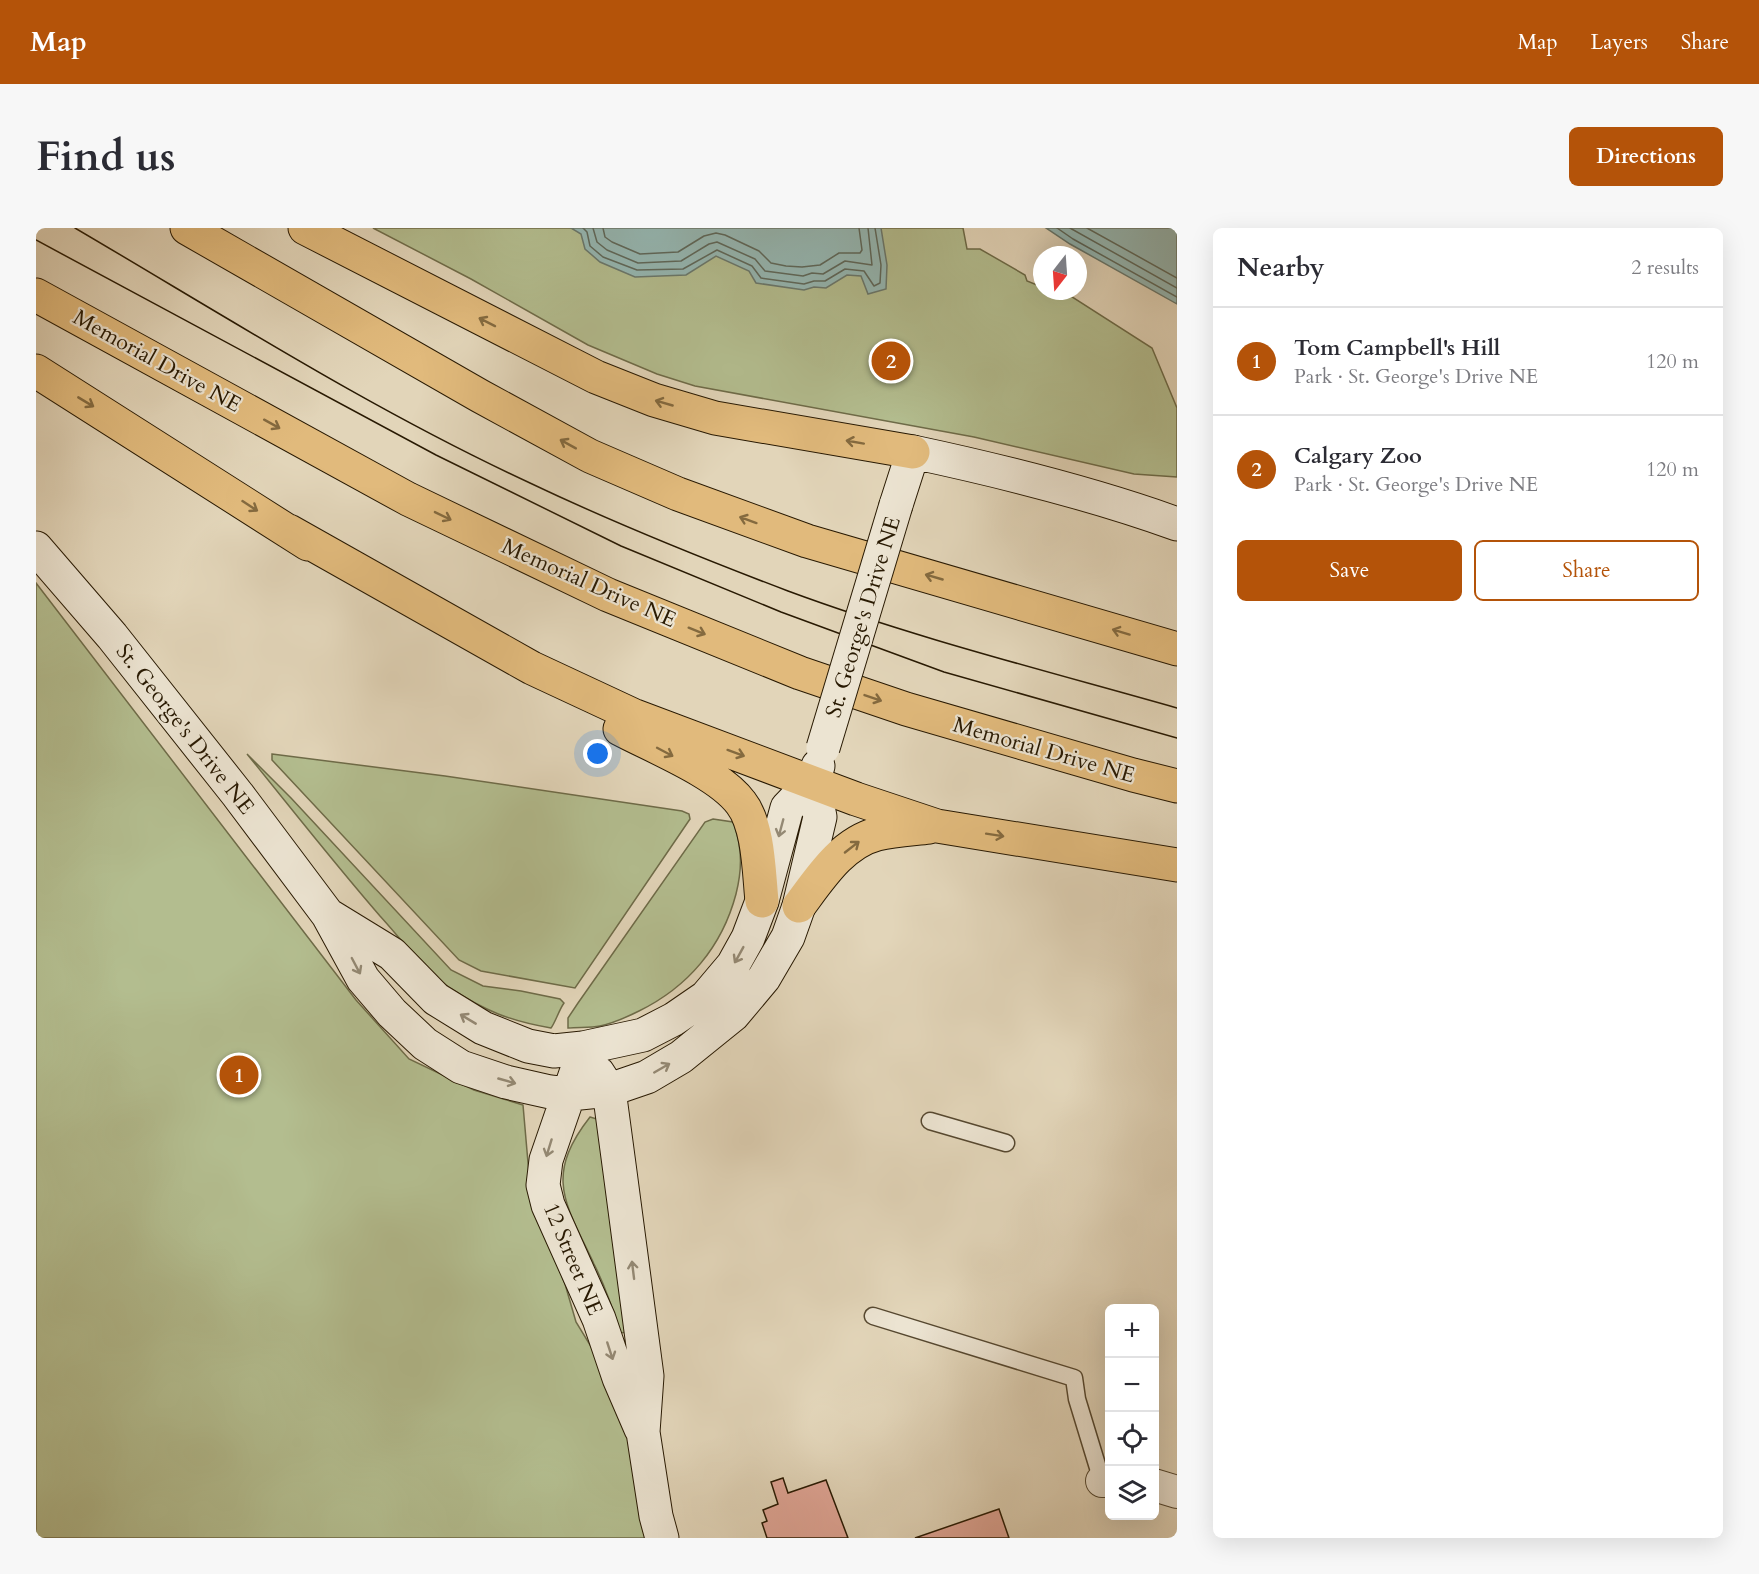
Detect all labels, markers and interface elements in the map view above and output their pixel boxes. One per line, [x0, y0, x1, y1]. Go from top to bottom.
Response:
text: Map [30, 23, 87, 61]
text: Map [1518, 28, 1558, 57]
text: Layers [1591, 28, 1648, 57]
text: Share [1681, 28, 1729, 57]
button: Directions [1569, 127, 1723, 186]
text: Find us [36, 128, 176, 185]
north arrow [1033, 246, 1087, 300]
text: Nearby [1237, 250, 1325, 285]
text: 2 results [1631, 254, 1699, 281]
street label: Memorial Drive NE [68, 302, 246, 420]
one-way arrow [479, 316, 497, 328]
text: Tom Campbell's Hill [1294, 333, 1500, 363]
pin: 2 [872, 338, 910, 384]
text: 1 [1251, 348, 1262, 375]
text: 120 m [1646, 348, 1699, 375]
text: Park · St. George's Drive NE [1294, 363, 1538, 390]
one-way arrow [77, 396, 94, 408]
one-way arrow [655, 397, 674, 408]
one-way arrow [262, 419, 280, 430]
one-way arrow [846, 436, 866, 447]
one-way arrow [560, 438, 577, 450]
text: Calgary Zoo [1294, 441, 1422, 471]
text: 2 [1251, 456, 1262, 483]
text: 120 m [1646, 456, 1699, 483]
text: Park · St. George's Drive NE [1294, 471, 1538, 498]
one-way arrow [242, 500, 259, 513]
one-way arrow [434, 510, 452, 522]
one-way arrow [739, 513, 757, 524]
street label: St. George's Drive NE [818, 513, 908, 721]
street label: Memorial Drive NE [497, 531, 681, 635]
button: Save [1237, 540, 1462, 601]
button: Share [1474, 540, 1699, 601]
one-way arrow [925, 571, 944, 583]
one-way arrow [688, 626, 706, 637]
one-way arrow [1112, 626, 1131, 637]
street label: St. George's Drive NE [109, 637, 261, 821]
one-way arrow [863, 693, 882, 704]
street label: Memorial Drive NE [950, 710, 1138, 790]
your location [583, 739, 612, 768]
one-way arrow [655, 747, 673, 758]
one-way arrow [726, 748, 745, 759]
one-way arrow [775, 818, 787, 837]
one-way arrow [985, 830, 1004, 841]
one-way arrow [844, 841, 860, 854]
one-way arrow [733, 946, 745, 963]
one-way arrow [351, 957, 362, 975]
one-way arrow [460, 1012, 477, 1024]
pin: 1 [220, 1052, 258, 1098]
one-way arrow [653, 1062, 670, 1074]
one-way arrow [497, 1076, 516, 1088]
one-way arrow [543, 1138, 554, 1157]
street label: 12 Street NE [536, 1198, 610, 1320]
one-way arrow [627, 1260, 638, 1280]
map controls [1105, 1304, 1159, 1520]
button: + [1105, 1304, 1159, 1358]
one-way arrow [605, 1341, 616, 1360]
button: − [1105, 1358, 1159, 1412]
button: locate [1105, 1412, 1159, 1466]
button: layers [1105, 1466, 1159, 1520]

